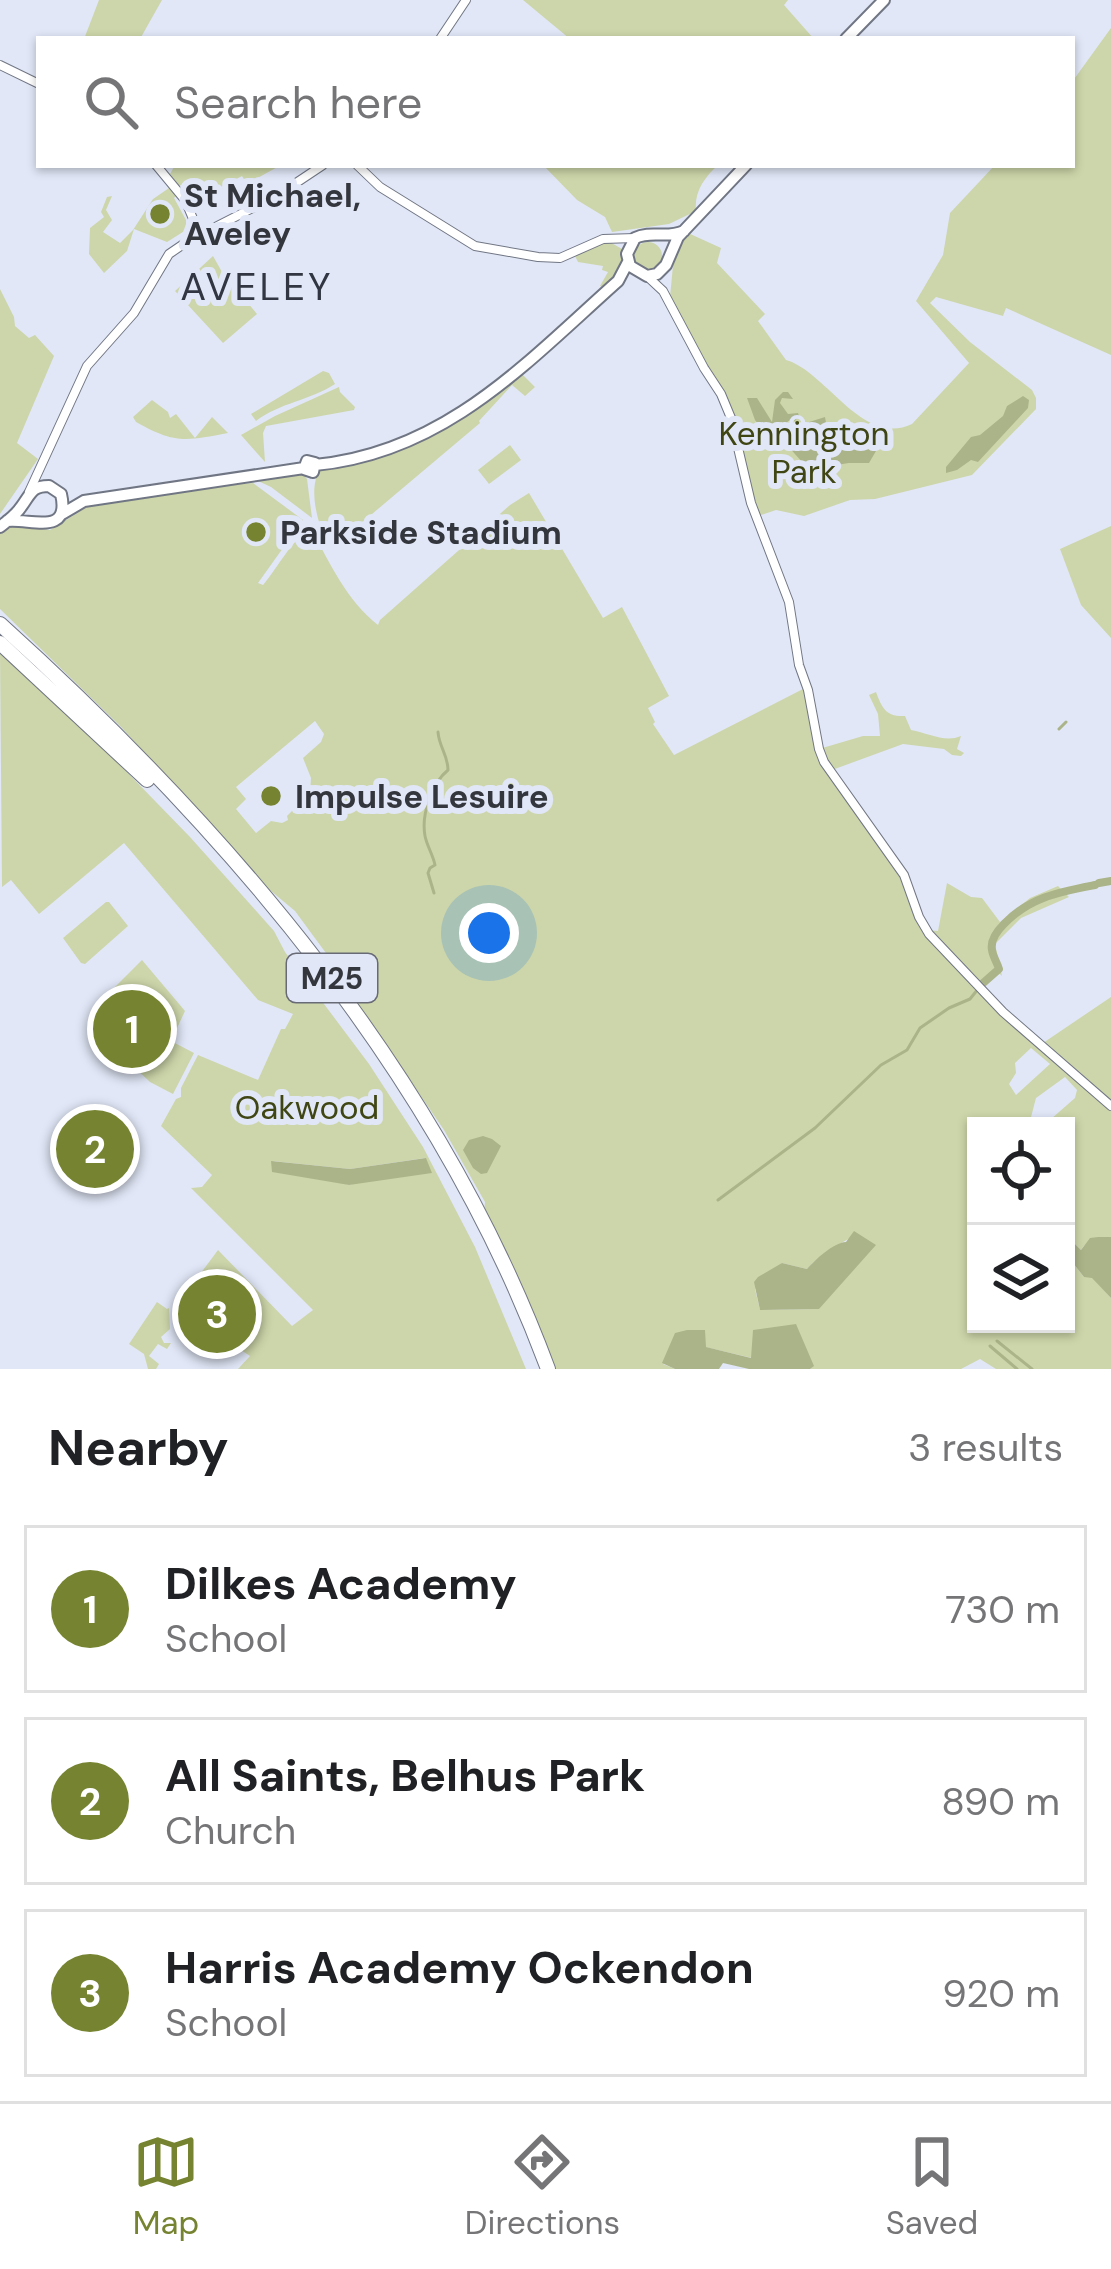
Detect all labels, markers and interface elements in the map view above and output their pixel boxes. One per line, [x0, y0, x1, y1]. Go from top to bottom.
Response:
search box [36, 36, 1075, 168]
icon: search [78, 69, 144, 135]
text: Search here [174, 73, 422, 132]
place label: St Michael, Aveley [184, 174, 361, 255]
marker: St Michael, Aveley [147, 201, 173, 227]
district label: AVELEY [180, 261, 334, 312]
park label: Kennington Park [718, 412, 890, 493]
place label: Parkside Stadium [280, 511, 562, 554]
marker: Parkside Stadium [243, 519, 269, 545]
place label: Impulse Lesuire [295, 775, 549, 818]
marker: Impulse Lesuire [258, 783, 284, 809]
your location [459, 903, 519, 963]
road number: M25 [287, 954, 377, 1002]
pin: 1 [93, 984, 171, 1074]
park label: Oakwood [235, 1086, 379, 1129]
pin: 2 [56, 1104, 134, 1194]
map controls [967, 1117, 1075, 1333]
button: locate [967, 1117, 1075, 1225]
button: layers [967, 1225, 1075, 1333]
pin: 3 [178, 1269, 256, 1359]
text: Nearby [48, 1414, 229, 1481]
text: 3 results [908, 1422, 1063, 1473]
text: Dilkes Academy [165, 1554, 517, 1613]
text: 1 [83, 1584, 97, 1635]
text: 730 m [945, 1584, 1060, 1635]
text: School [165, 1613, 287, 1664]
text: All Saints, Belhus Park [165, 1746, 645, 1805]
text: 2 [79, 1776, 101, 1827]
text: 890 m [941, 1776, 1060, 1827]
text: Church [165, 1805, 296, 1856]
text: Harris Academy Ockendon [165, 1938, 754, 1997]
text: 3 [78, 1968, 102, 2019]
text: 920 m [942, 1968, 1060, 2019]
text: School [165, 1997, 287, 2048]
tab: Map [133, 2129, 199, 2244]
tab: Directions [465, 2129, 620, 2244]
tab: Saved [886, 2129, 978, 2244]

